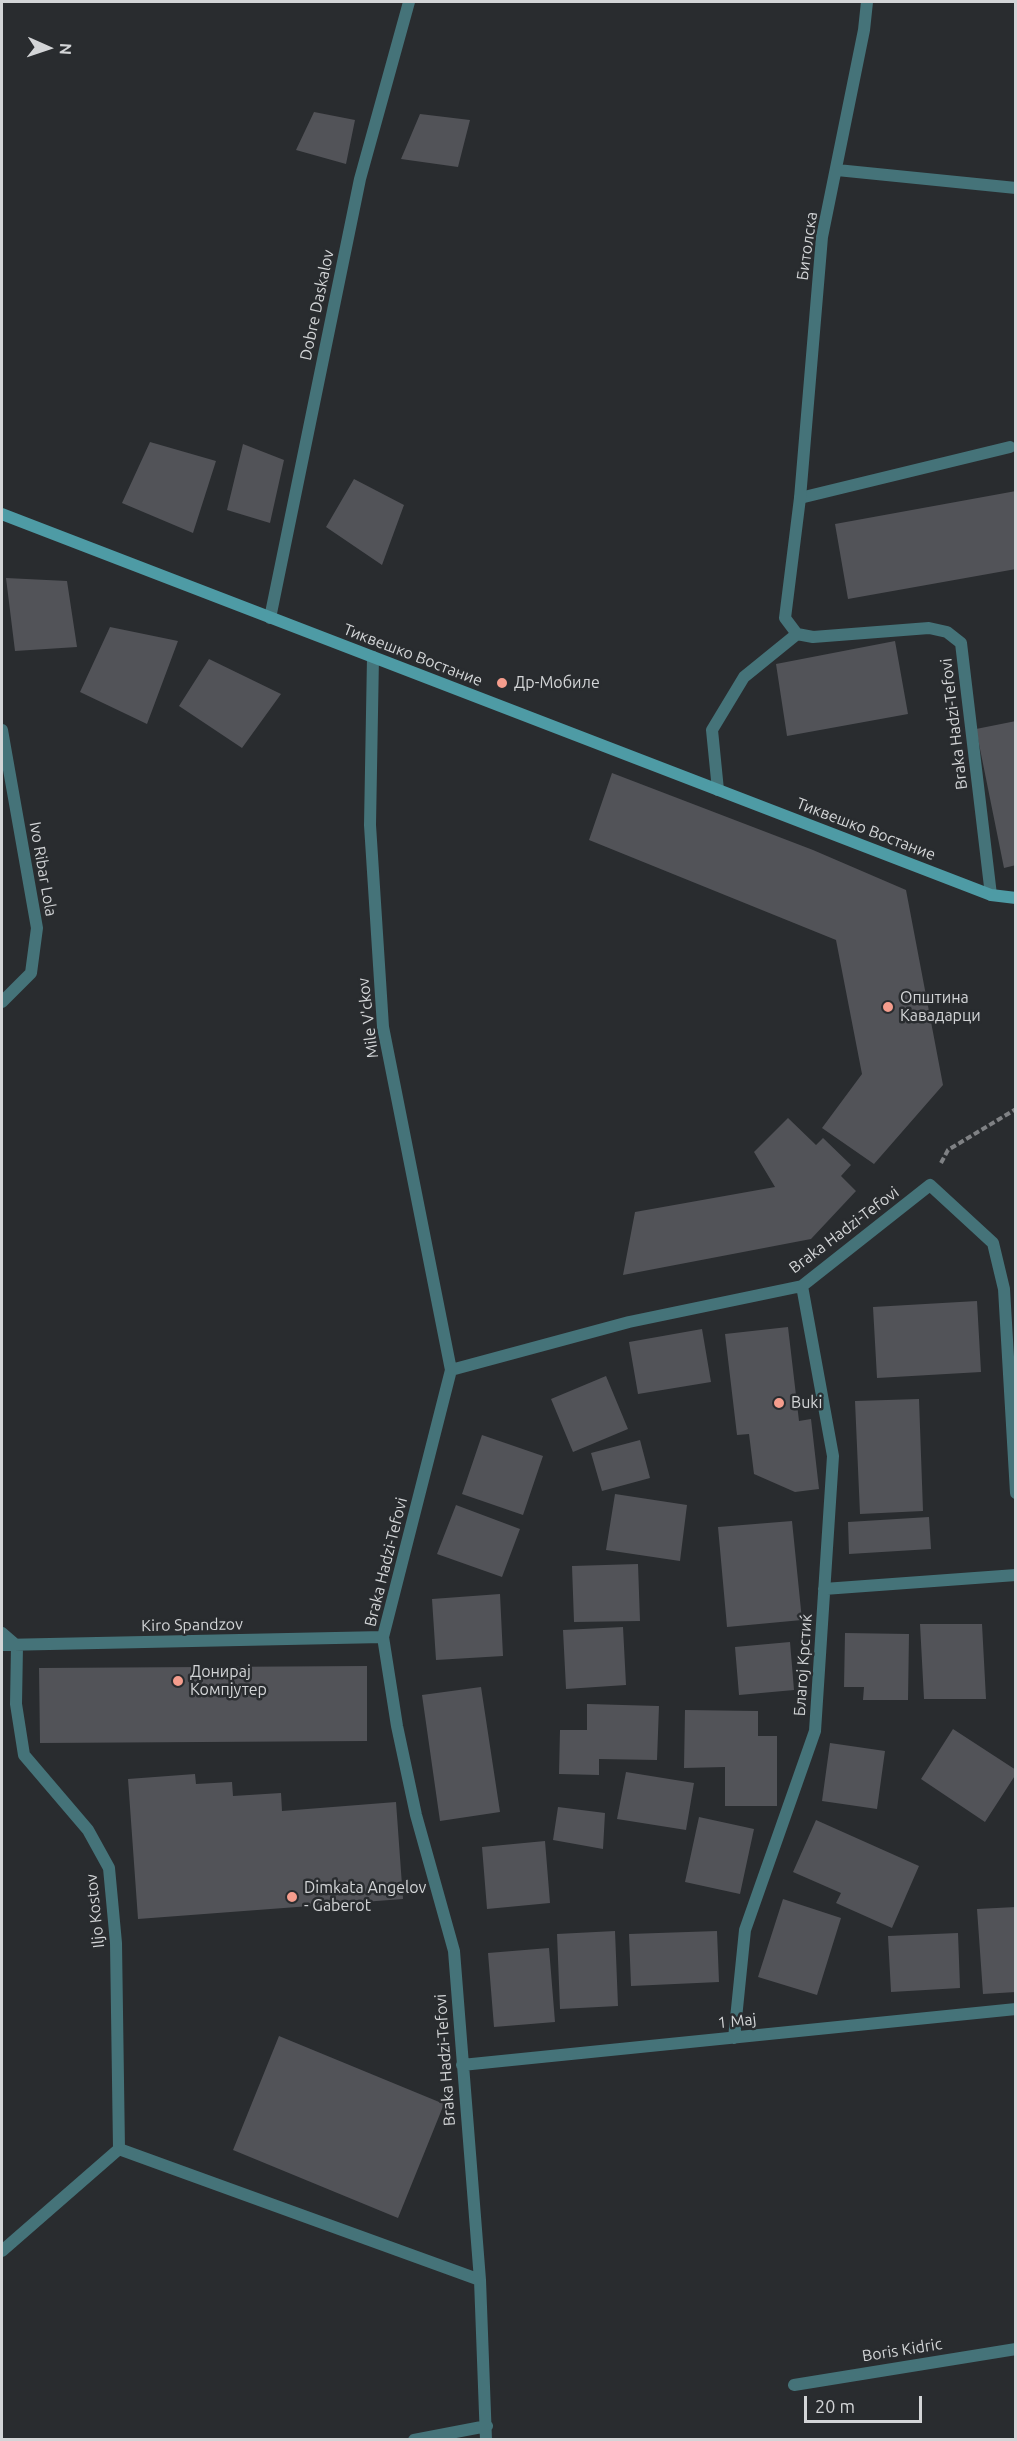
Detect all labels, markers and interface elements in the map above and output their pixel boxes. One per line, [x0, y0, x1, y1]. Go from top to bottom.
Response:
north arrow [18, 18, 78, 78]
text: N [57, 43, 75, 55]
street label: Битолска [793, 210, 821, 282]
street label: Dobre Daskalov [296, 248, 338, 362]
street label: Тиквешко Востание [341, 620, 485, 690]
street label: Braka Hadzi-Tefovi [936, 657, 972, 791]
place label: Др-Мобиле [514, 673, 600, 693]
marker: Др-Мобиле [495, 676, 509, 690]
street label: Тиквешко Востание [794, 794, 938, 864]
street label: Ivo Ribar Lola [25, 820, 61, 918]
street label: Mile V'ckov [354, 977, 382, 1059]
place label: Општина Кавадарци [900, 988, 981, 1026]
marker: Општина Кавадарци [881, 1000, 895, 1014]
street label: Braka Hadzi-Tefovi [785, 1182, 903, 1278]
place label: Buki [791, 1393, 822, 1413]
marker: Buki [772, 1396, 786, 1410]
street label: Braka Hadzi-Tefovi [361, 1495, 411, 1629]
street label: Благој Крстиќ [790, 1613, 816, 1717]
street label: Kiro Spandzov [141, 1615, 243, 1635]
place label: Донирај Компјутер [190, 1662, 267, 1700]
marker: Донирај Компјутер [171, 1674, 185, 1688]
street label: Iljo Kostov [82, 1873, 108, 1949]
place label: Dimkata Angelov - Gaberot [304, 1878, 426, 1916]
marker: Dimkata Angelov - Gaberot [285, 1890, 299, 1904]
street label: Braka Hadzi-Tefovi [431, 1993, 459, 2127]
street label: 1 Maj [717, 2009, 757, 2033]
street label: Boris Kidric [861, 2334, 943, 2366]
scale bar [807, 2384, 926, 2422]
text: 20 m [815, 2396, 855, 2416]

